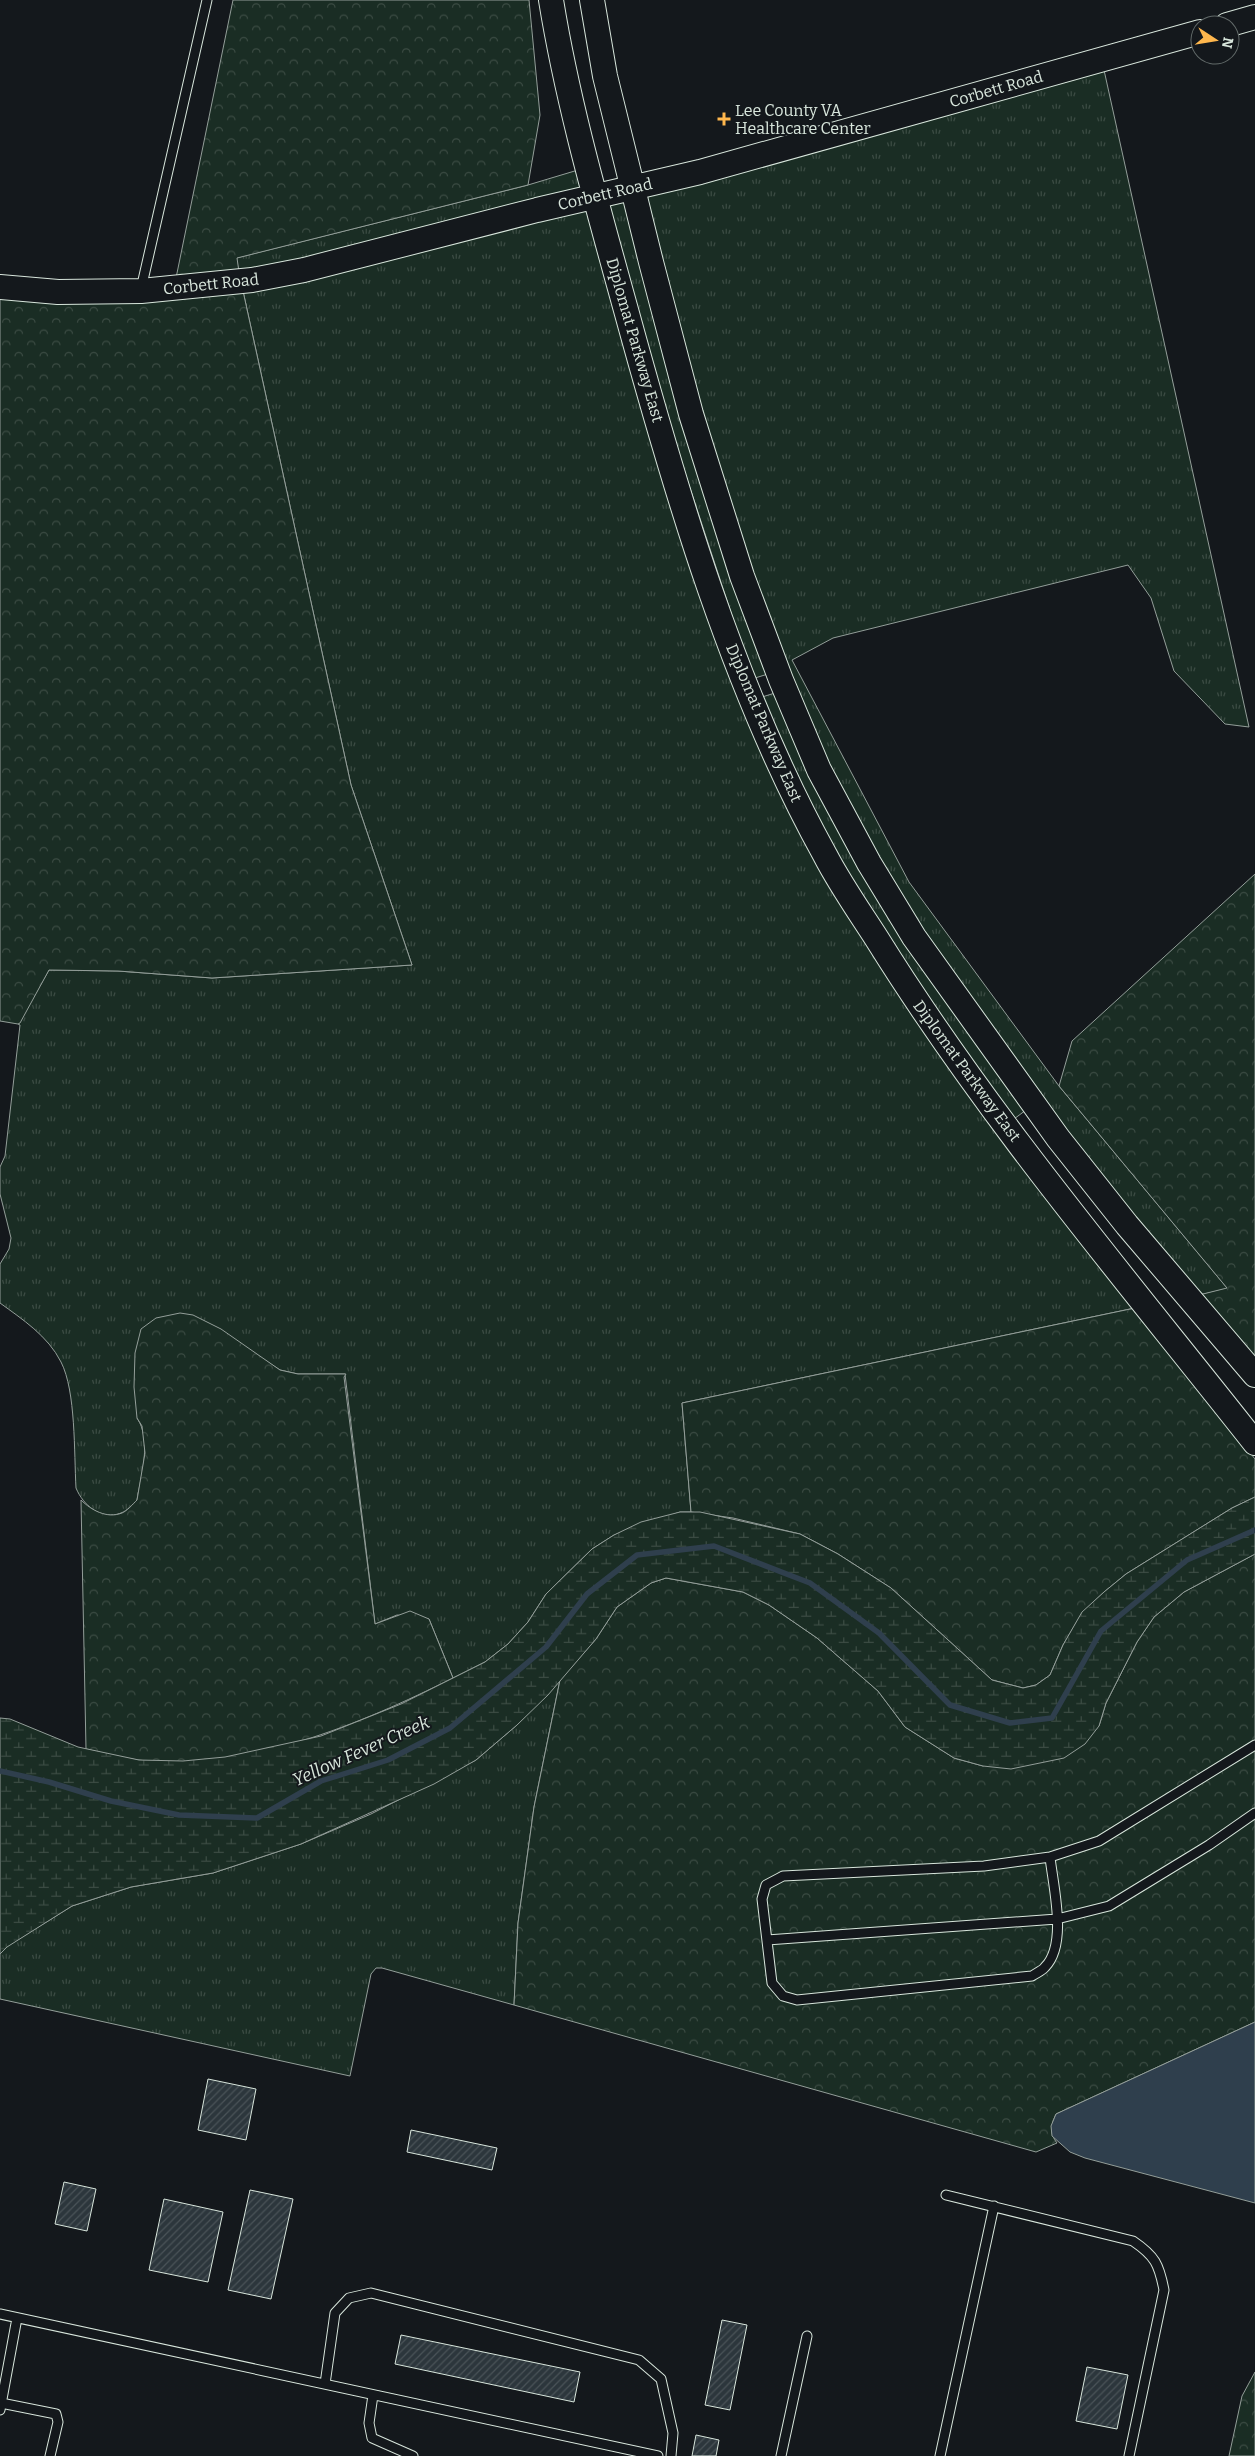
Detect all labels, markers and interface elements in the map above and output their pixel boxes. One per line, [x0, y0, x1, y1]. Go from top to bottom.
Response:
north arrow [1190, 15, 1240, 65]
text: N [1218, 36, 1237, 50]
street label: Corbett Road [947, 66, 1045, 111]
place label: Lee County VA Healthcare Center [735, 101, 871, 138]
marker: Lee County VA Healthcare Center [717, 112, 731, 126]
street label: Corbett Road [556, 174, 655, 214]
street label: Diplomat Parkway East [602, 256, 668, 425]
street label: Corbett Road [162, 269, 260, 298]
street label: Diplomat Parkway East [722, 641, 806, 805]
street label: Diplomat Parkway East [909, 997, 1025, 1146]
water label: Yellow Fever Creek [289, 1711, 433, 1791]

